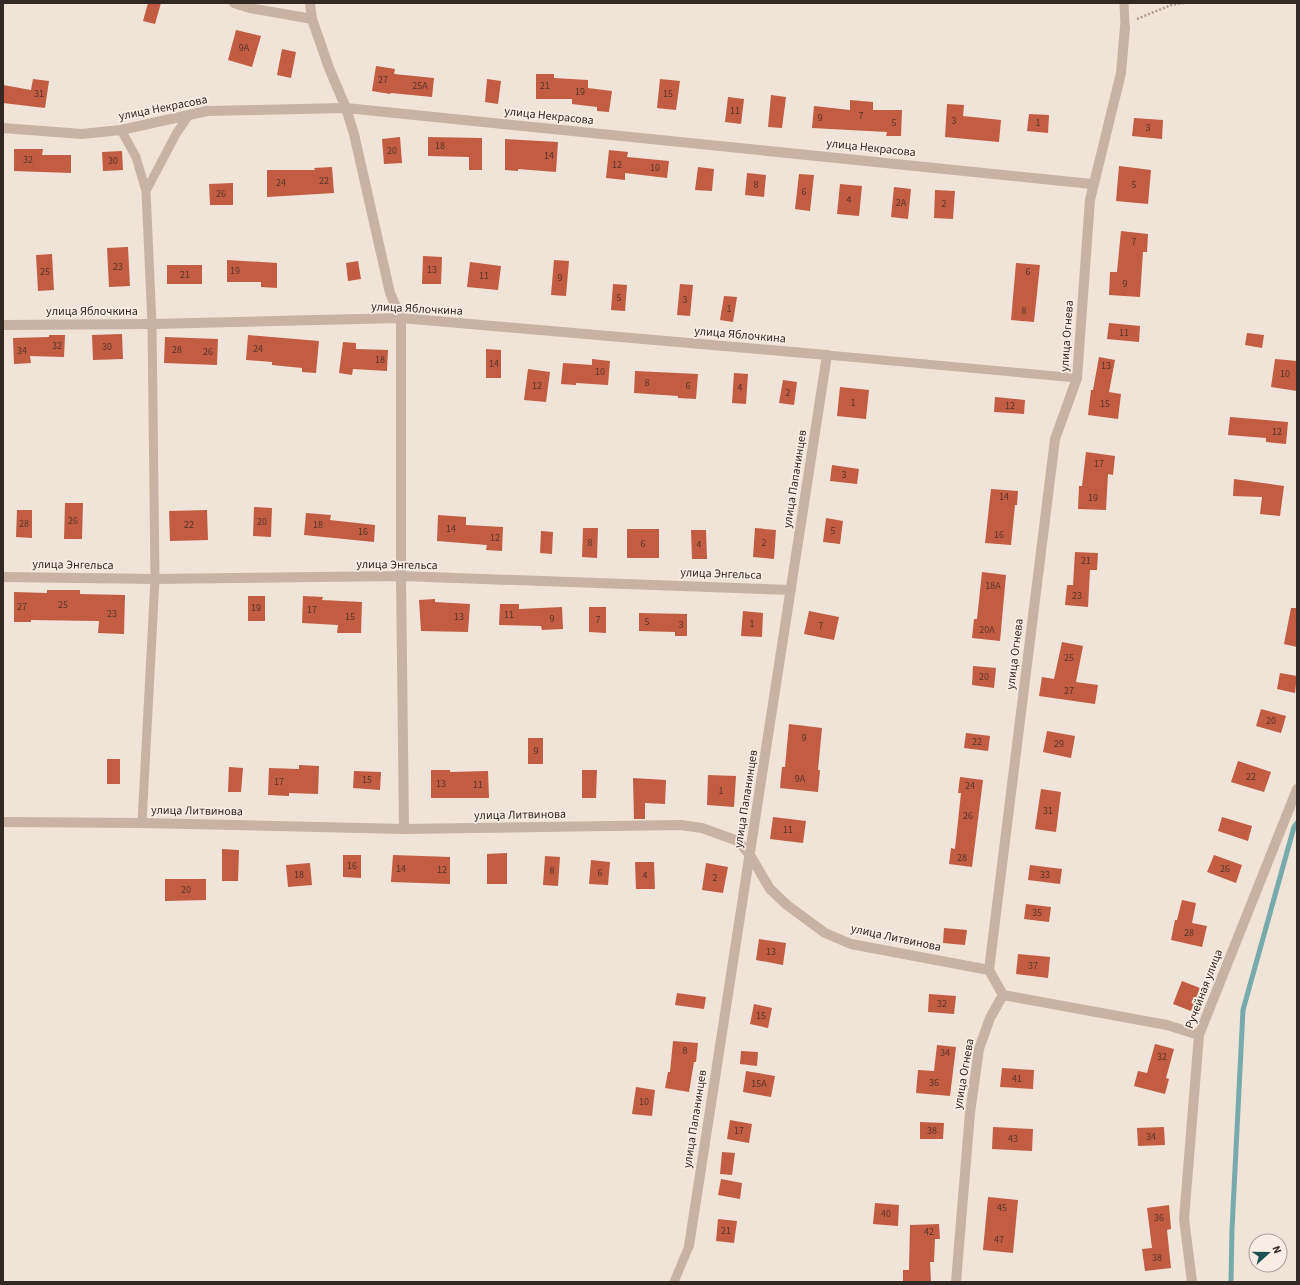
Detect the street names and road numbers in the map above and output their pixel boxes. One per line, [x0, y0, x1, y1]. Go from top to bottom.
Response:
street label: улица Некрасова [117, 91, 209, 125]
street label: улица Некрасова [503, 103, 595, 129]
street label: улица Некрасова [825, 135, 917, 161]
street label: улица Яблочкина [371, 298, 463, 320]
street label: улица Огнева [1056, 300, 1078, 372]
street label: улица Яблочкина [46, 303, 138, 320]
street label: улица Яблочкина [694, 323, 786, 347]
street label: улица Папанинцев [779, 429, 811, 529]
street label: улица Энгельса [32, 556, 114, 574]
street label: улица Энгельса [356, 556, 438, 574]
street label: улица Энгельса [680, 564, 762, 584]
street label: улица Огнева [1002, 617, 1028, 691]
street label: улица Папанинцев [730, 749, 762, 849]
street label: улица Литвинова [151, 802, 243, 820]
street label: улица Литвинова [474, 806, 566, 824]
street label: улица Литвинова [849, 920, 943, 956]
street label: Ручейная улица [1181, 947, 1227, 1031]
street label: улица Огнева [949, 1037, 979, 1111]
street label: улица Папанинцев [679, 1069, 711, 1169]

